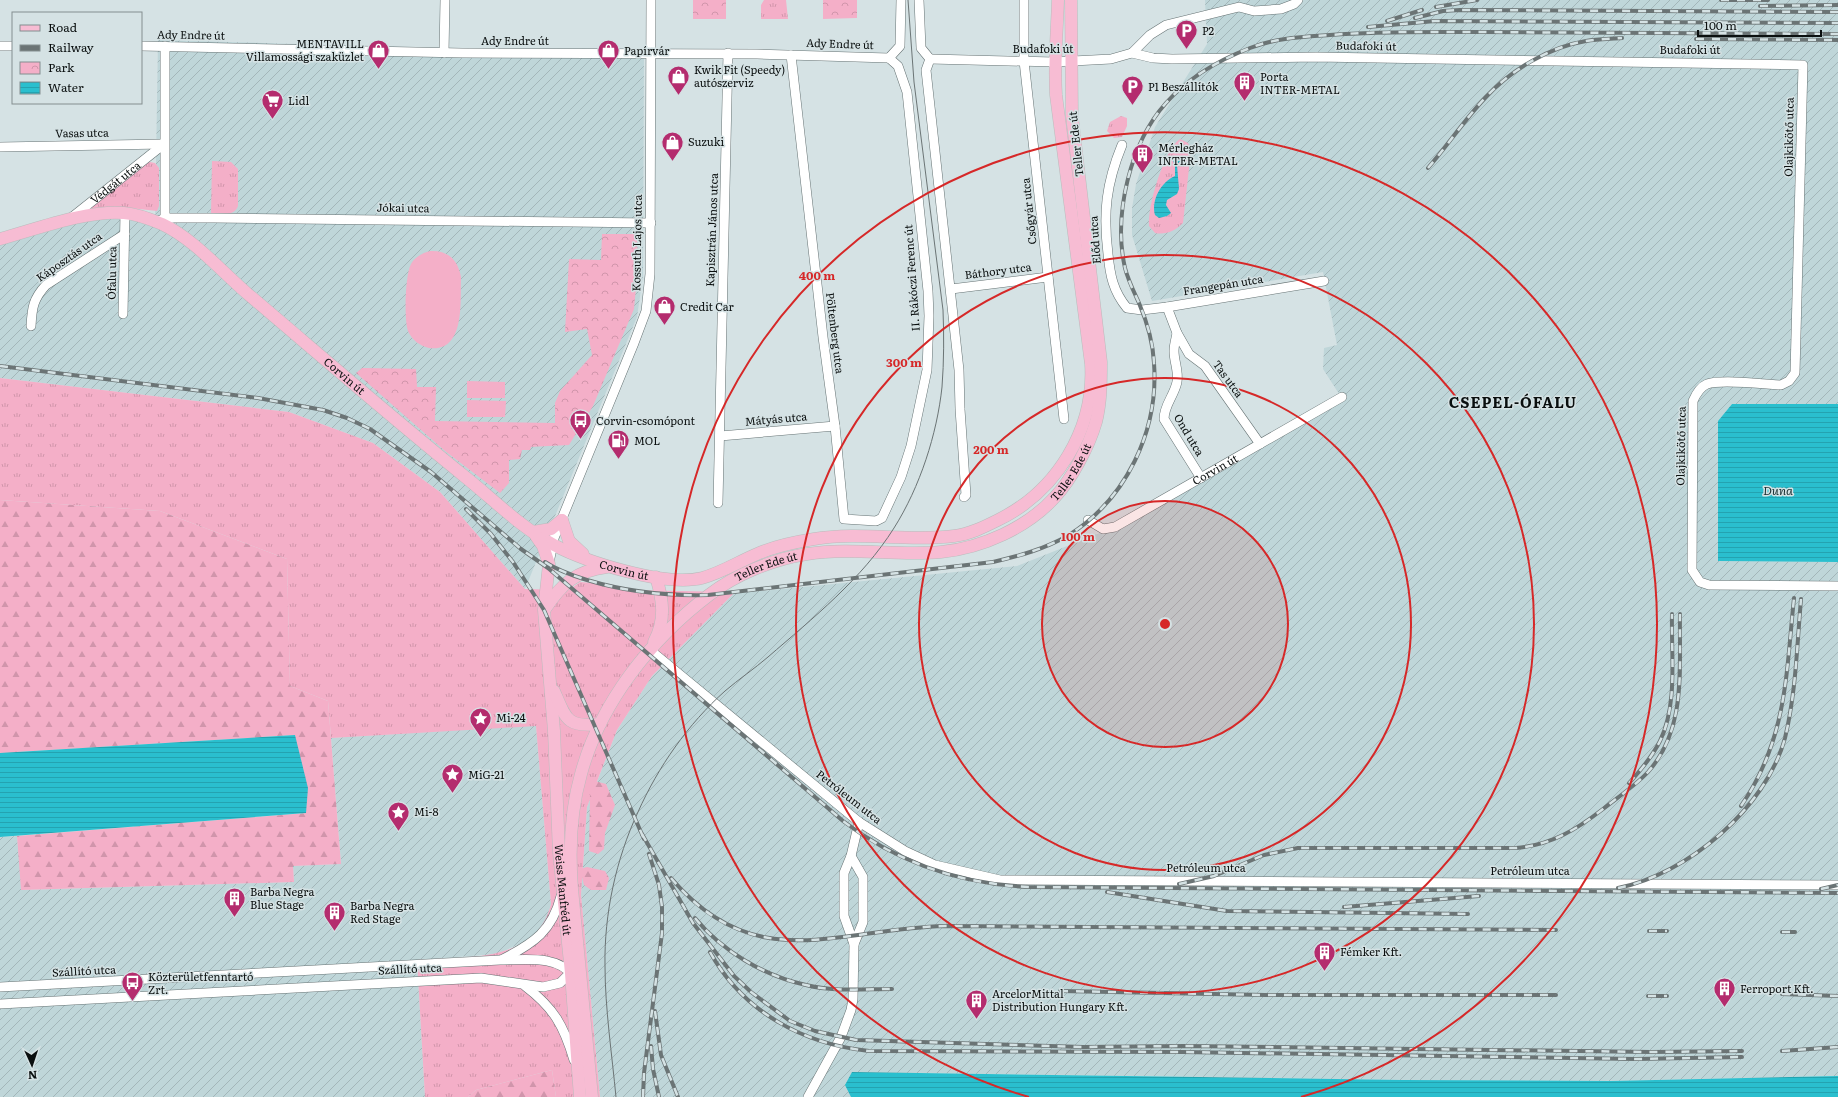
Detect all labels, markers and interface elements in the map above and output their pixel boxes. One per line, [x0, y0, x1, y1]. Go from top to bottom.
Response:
legend [12, 12, 142, 104]
scale bar [1698, 12, 1821, 38]
text: 100 m [1704, 16, 1737, 34]
text: Road [48, 18, 78, 36]
parking icon: P2 [1173, 18, 1199, 51]
place label: P2 [1202, 22, 1215, 38]
street label: Ady Endre út [157, 25, 226, 43]
street label: Ady Endre út [481, 32, 550, 48]
street label: Ady Endre út [806, 34, 875, 52]
place label: MENTAVILL Villamossági szaküzlet [246, 35, 365, 64]
street label: Budafoki út [1335, 36, 1397, 54]
shop icon: MENTAVILL Villamossági szaküzlet [366, 37, 392, 70]
text: Railway [48, 38, 94, 56]
shop icon: Papírvár [596, 38, 622, 71]
street label: Budafoki út [1013, 40, 1074, 56]
street label: Budafoki út [1660, 41, 1721, 57]
place label: Papírvár [624, 42, 670, 58]
text: Park [48, 58, 75, 76]
place label: Kwik Fit (Speedy) autószerviz [694, 61, 785, 90]
shop icon: Kwik Fit (Speedy) autószerviz [666, 63, 692, 96]
place label: Porta INTER-METAL [1260, 68, 1340, 97]
building icon: Porta INTER-METAL [1232, 70, 1258, 103]
parking icon: P1 Beszállítók [1120, 74, 1146, 107]
text: Water [48, 78, 84, 96]
place label: P1 Beszállítók [1148, 78, 1219, 94]
supermarket icon: Lidl [260, 88, 286, 121]
place label: Lidl [288, 92, 309, 108]
street label: Olajkikötő utca [1779, 97, 1797, 177]
street label: Teller Ede út [1064, 110, 1086, 178]
street label: Vasas utca [55, 124, 109, 140]
shop icon: Suzuki [660, 129, 686, 162]
place label: Suzuki [688, 133, 724, 149]
place label: Mérlegház INTER-METAL [1158, 139, 1238, 168]
building icon: Mérlegház INTER-METAL [1130, 141, 1156, 174]
street label: Védgát utca [86, 157, 144, 207]
street label: Kapisztrán János utca [701, 173, 721, 287]
street label: Csőgyár utca [1017, 177, 1039, 245]
street label: Kossuth Lajos utca [627, 194, 645, 292]
street label: Jókai utca [376, 199, 430, 215]
street label: Előd utca [1084, 215, 1104, 265]
street label: II. Rákóczi Ferenc út [899, 224, 923, 332]
street label: Káposztás utca [32, 228, 105, 285]
street label: Ófalu utca [103, 246, 119, 300]
street label: Báthory utca [964, 258, 1032, 282]
text: 400 m [799, 266, 835, 284]
street label: Frangepán utca [1182, 270, 1264, 298]
street label: Pöltenberg utca [823, 291, 849, 374]
shop icon: Credit Car [652, 294, 678, 327]
place label: Credit Car [680, 298, 735, 314]
street label: Corvin út [321, 353, 370, 398]
text: 300 m [886, 353, 922, 371]
street label: Tas utca [1210, 356, 1248, 400]
district label: CSEPEL-ÓFALU [1449, 390, 1577, 413]
street label: Olajkikötő utca [1671, 406, 1689, 486]
street label: Mátyás utca [744, 407, 808, 429]
bus stop icon: Corvin-csomópont [568, 408, 594, 441]
street label: Ond utca [1171, 410, 1209, 459]
place label: Corvin-csomópont [596, 412, 695, 428]
fuel station icon: MOL [606, 428, 632, 461]
place label: MOL [634, 432, 660, 448]
text: 200 m [973, 440, 1009, 458]
street label: Teller Ede út [1046, 440, 1094, 504]
street label: Corvin út [1189, 449, 1241, 488]
water label: Duna [1763, 481, 1793, 499]
text: 100 m [1061, 527, 1095, 545]
street label: Teller Ede út [731, 547, 799, 584]
street label: Corvin út [598, 555, 651, 583]
centre of rings [1158, 617, 1172, 631]
place icon: Mi-24 [467, 705, 493, 738]
place label: Mi-24 [496, 709, 526, 725]
place icon: MiG-21 [439, 762, 465, 795]
street label: Petróleum utca [813, 765, 886, 827]
place label: MiG-21 [468, 766, 505, 782]
place icon: Mi-8 [386, 799, 412, 832]
place label: Mi-8 [414, 803, 439, 819]
street label: Weiss Manfréd út [552, 844, 576, 937]
street label: Petróleum utca [1166, 859, 1246, 875]
street label: Petróleum utca [1490, 862, 1570, 878]
place label: Barba Negra Blue Stage [250, 883, 315, 912]
building icon: Barba Negra Blue Stage [221, 885, 247, 918]
place label: Barba Negra Red Stage [350, 897, 415, 926]
building icon: Barba Negra Red Stage [322, 899, 348, 932]
building icon: Fémker Kft. [1311, 939, 1337, 972]
place label: Fémker Kft. [1340, 943, 1402, 959]
street label: Szállító utca [378, 958, 442, 978]
street label: Szállító utca [52, 960, 116, 980]
place label: Közterületfenntartó Zrt. [148, 968, 254, 997]
bus stop icon: Közterületfenntartó Zrt. [120, 970, 146, 1003]
building icon: Ferroport Kft. [1712, 976, 1738, 1009]
place label: Ferroport Kft. [1740, 980, 1814, 996]
place label: ArcelorMittal Distribution Hungary Kft. [992, 985, 1128, 1014]
building icon: ArcelorMittal Distribution Hungary Kft. [963, 987, 989, 1020]
north arrow [12, 1045, 52, 1085]
text: N [28, 1068, 38, 1084]

